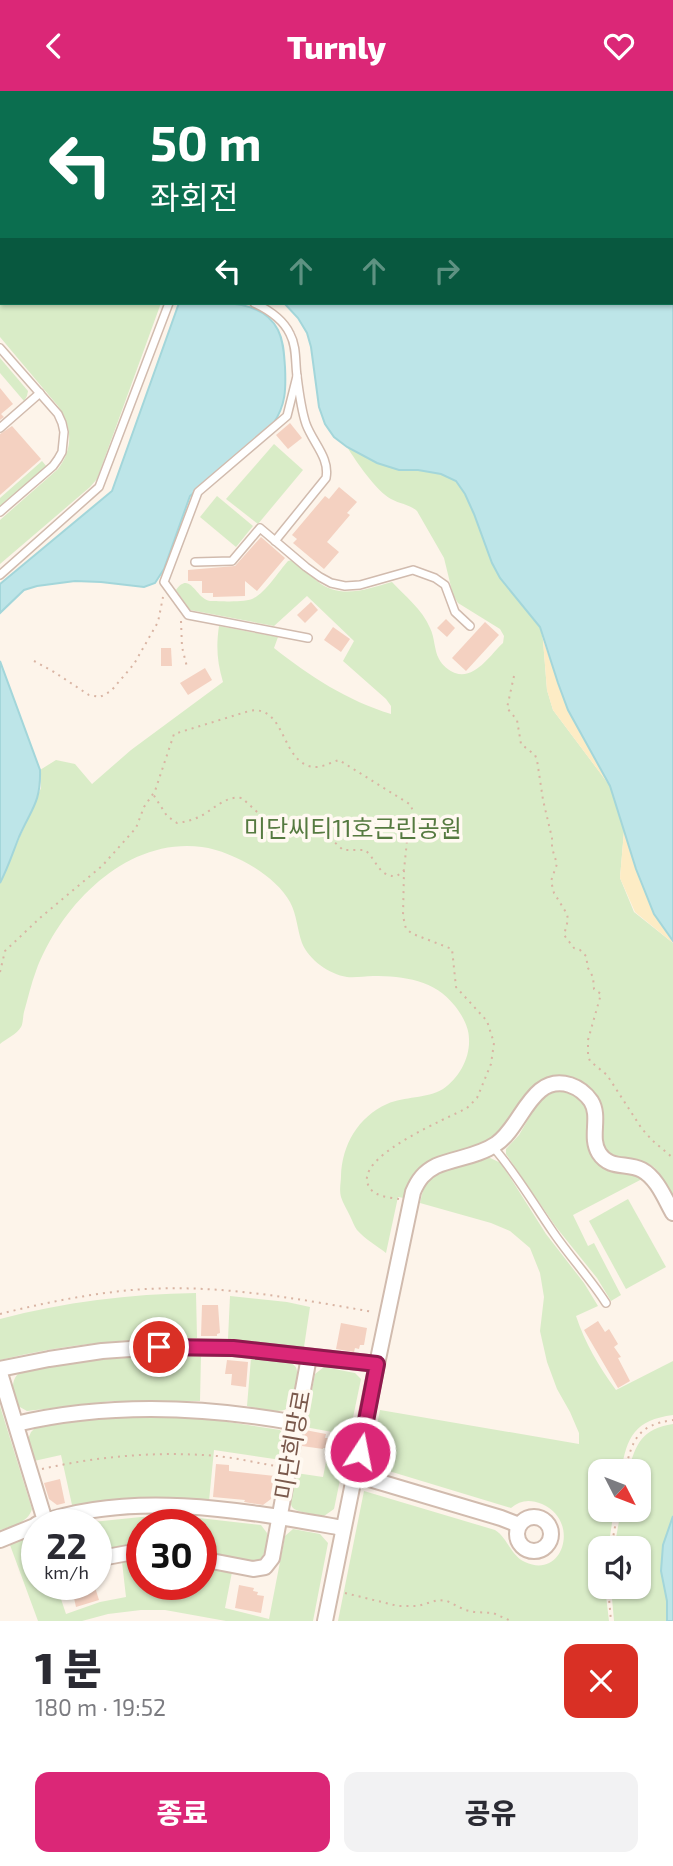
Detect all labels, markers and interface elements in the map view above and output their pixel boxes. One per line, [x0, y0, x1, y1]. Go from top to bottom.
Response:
icon: back [35, 27, 73, 65]
text: Turnly [287, 27, 386, 65]
icon: heart [600, 27, 638, 65]
text: 50 m [150, 112, 262, 171]
icon: left [35, 119, 126, 210]
text: 좌회전 [150, 177, 238, 215]
icon: left [209, 252, 247, 290]
icon: ahead [282, 252, 320, 290]
icon: ahead [355, 252, 393, 290]
icon: right [428, 252, 466, 290]
park label: 미단씨티11호근린공원 [244, 813, 462, 842]
pin [129, 1317, 189, 1377]
icon: arrive [140, 1328, 178, 1366]
street label: 미단희망로 [268, 1388, 315, 1502]
position arrow [323, 1415, 397, 1489]
north arrow [588, 1459, 651, 1523]
map controls [588, 1459, 651, 1599]
speed limit sign: 30 [126, 1509, 217, 1600]
text: 22 [46, 1524, 87, 1566]
button: sound [588, 1536, 651, 1599]
text: km/h [44, 1561, 89, 1583]
text: 1 분 [35, 1642, 102, 1692]
button: close [564, 1644, 638, 1718]
text: 180 m · 19:52 [35, 1693, 166, 1721]
button: 종료 [35, 1772, 330, 1852]
button: 공유 [344, 1772, 638, 1852]

